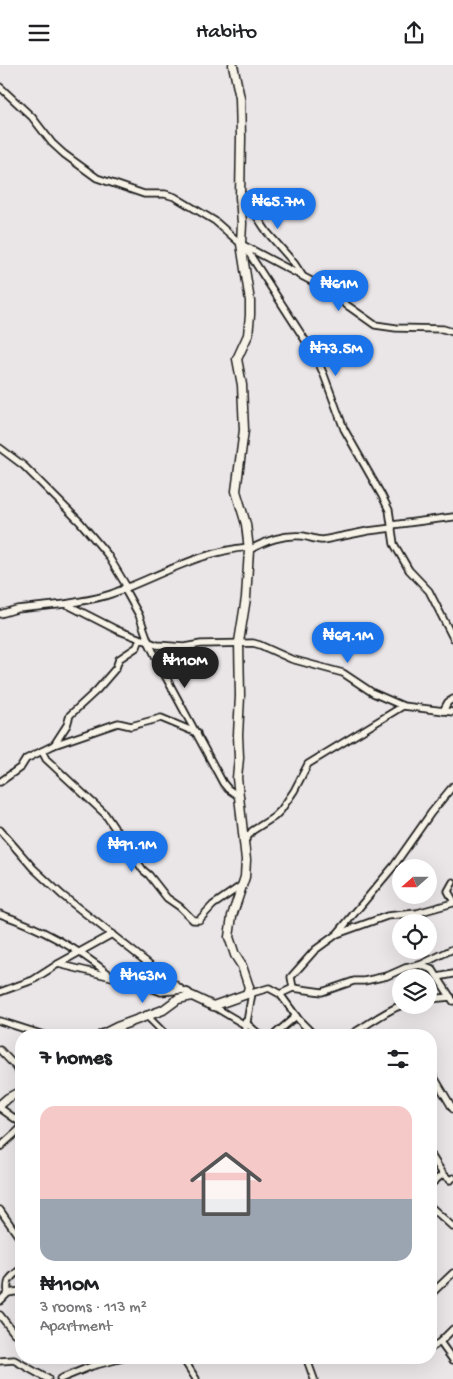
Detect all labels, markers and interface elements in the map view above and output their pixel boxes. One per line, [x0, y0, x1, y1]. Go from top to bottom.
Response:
icon: menu [25, 19, 53, 47]
icon: share [400, 19, 428, 47]
text: Habito [196, 20, 257, 46]
pin: ₦65.7M [237, 187, 319, 230]
text: ₦65.7M [252, 194, 304, 213]
pin: ₦61M [309, 269, 369, 312]
text: ₦61M [320, 276, 358, 295]
pin: ₦73.5M [295, 335, 377, 377]
text: ₦73.5M [310, 341, 362, 360]
pin: ₦69.1M [307, 621, 389, 664]
text: ₦69.1M [323, 628, 373, 647]
pin: ₦110M [150, 647, 220, 689]
text: ₦110M [163, 653, 207, 672]
pin: ₦91.1M [91, 831, 173, 873]
text: ₦91.1M [108, 837, 156, 856]
north arrow [392, 859, 438, 904]
map controls [392, 859, 437, 1014]
button: locate [392, 914, 437, 959]
pin: ₦163M [108, 961, 178, 1004]
text: ₦163M [120, 968, 166, 987]
button: layers [392, 969, 437, 1014]
icon: filters [384, 1045, 412, 1073]
text: 7 homes [40, 1047, 112, 1072]
icon: home [181, 1139, 271, 1229]
text: ₦110M [40, 1274, 99, 1299]
text: 3 rooms · 113 m² [40, 1299, 147, 1318]
text: Apartment [40, 1318, 112, 1337]

